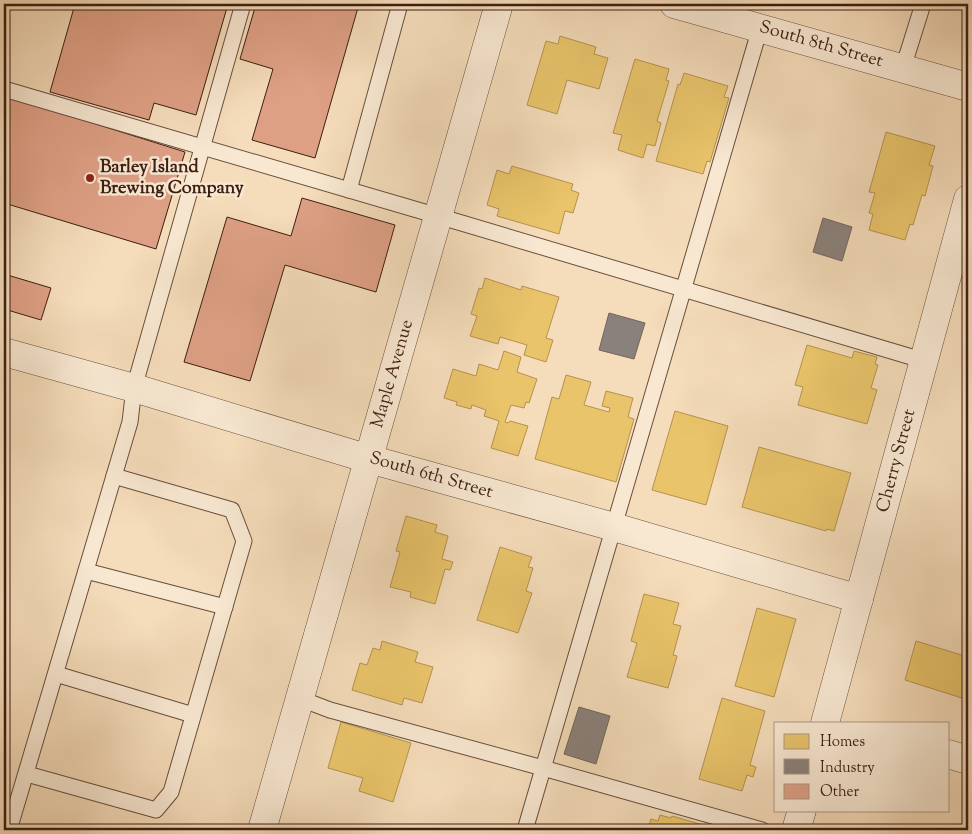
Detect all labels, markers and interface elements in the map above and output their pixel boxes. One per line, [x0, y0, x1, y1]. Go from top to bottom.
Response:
street label: South 8th Street [756, 15, 886, 75]
place label: Barley Island Brewing Company [100, 155, 244, 202]
marker: Barley Island Brewing Company [84, 172, 96, 184]
street label: Maple Avenue [365, 317, 421, 431]
street label: Cherry Street [871, 406, 923, 516]
street label: South 6th Street [366, 446, 496, 506]
legend [774, 722, 950, 812]
text: Homes [820, 732, 865, 753]
text: Industry [820, 758, 875, 779]
text: Other [820, 782, 860, 803]

